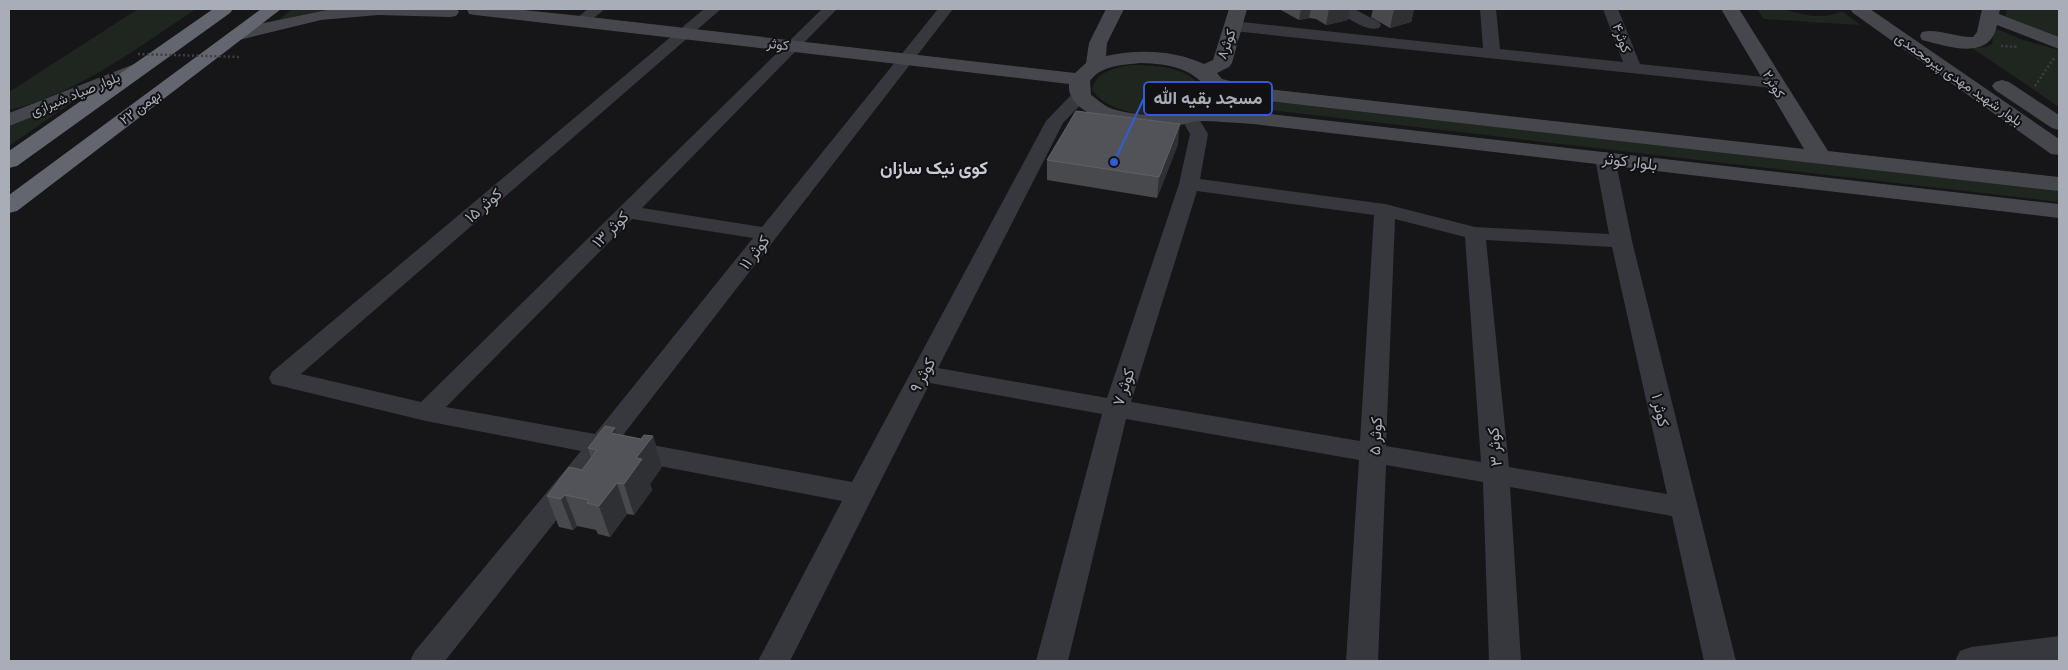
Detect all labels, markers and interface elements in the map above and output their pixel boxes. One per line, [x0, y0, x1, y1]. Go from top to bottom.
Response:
street label: کوثر۴ [1608, 21, 1636, 55]
street label: کوثر۸ [1212, 27, 1240, 61]
street label: بلوار شهید مهدی پیرمحمدی [1891, 28, 2026, 131]
street label: کوثر [765, 34, 790, 54]
street label: کوثر۲ [1759, 67, 1789, 101]
street label: بلوار صیاد شیرازی [27, 68, 123, 120]
callout: مسجد بقیه الله [1144, 82, 1272, 115]
street label: ۲۲ بهمن [116, 86, 164, 128]
text: مسجد بقیه الله [1154, 86, 1263, 109]
street label: بلوار کوثر [1600, 148, 1659, 175]
district label: کوی نیک سازان [880, 156, 988, 179]
street label: ۱۵ کوثر [460, 183, 506, 227]
street label: کوثر ۱۳ [587, 206, 633, 252]
street label: کوثر ۱۱ [734, 231, 774, 274]
street label: کوثر ۹ [905, 354, 940, 396]
street label: کوثر ۷ [1108, 366, 1139, 409]
street label: کوثر ۱ [1647, 391, 1675, 429]
street label: کوثر ۵ [1364, 416, 1387, 456]
street label: کوثر ۳ [1482, 426, 1507, 468]

